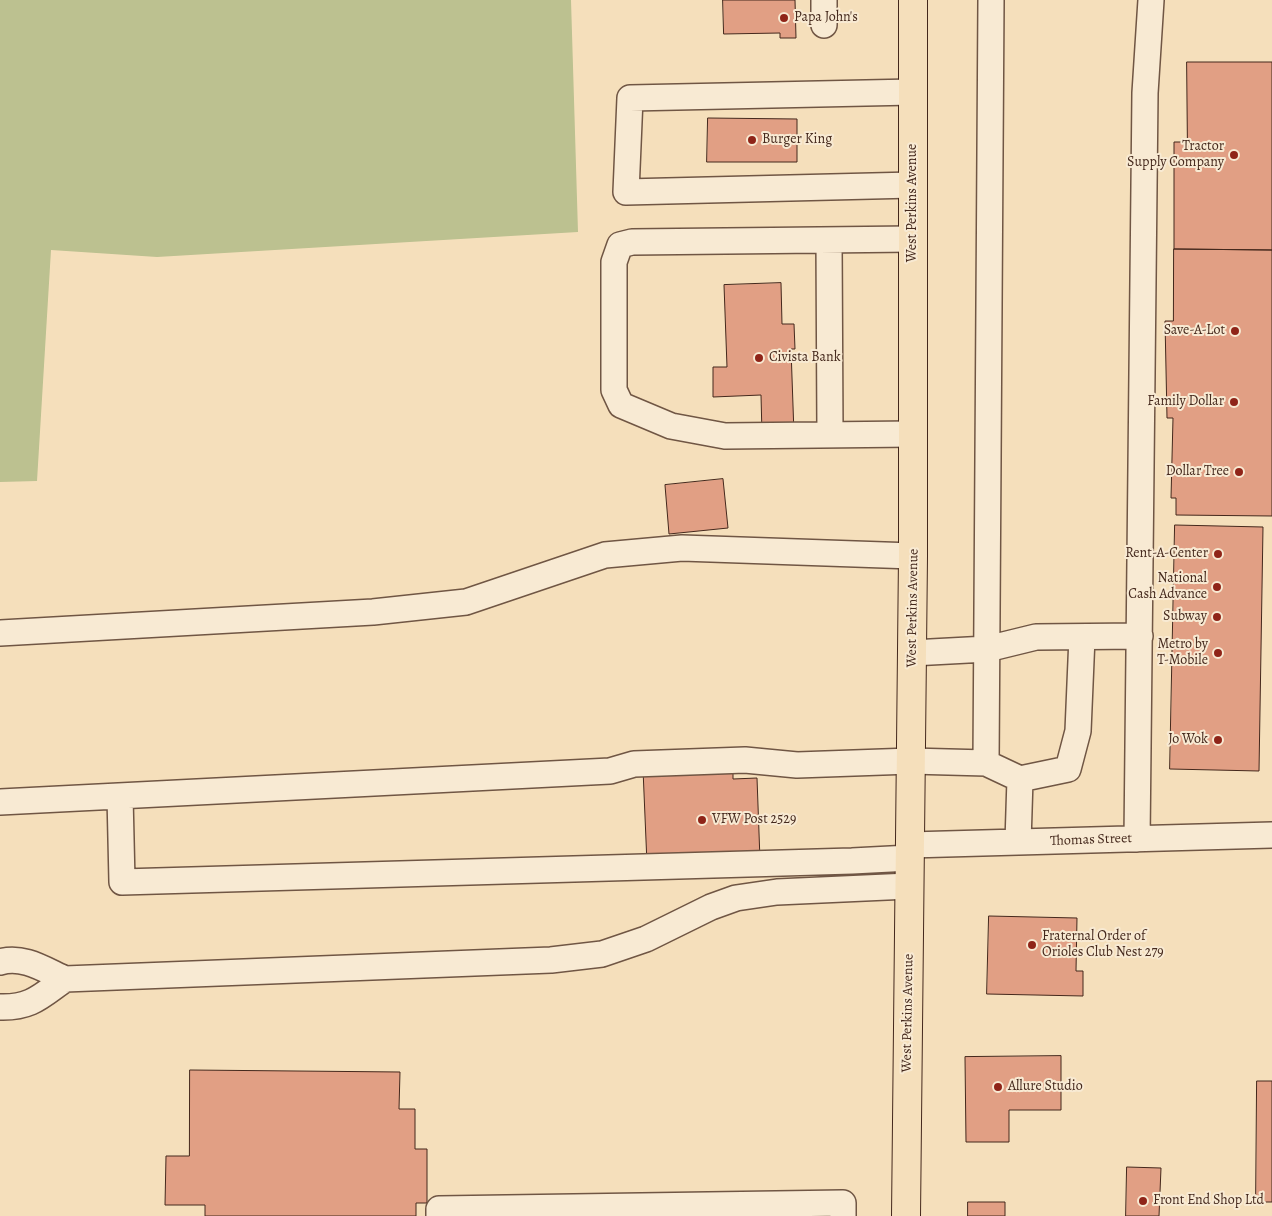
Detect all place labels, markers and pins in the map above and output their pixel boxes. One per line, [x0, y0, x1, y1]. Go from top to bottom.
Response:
place label: Papa John's [794, 10, 858, 26]
marker: Papa John's [778, 12, 790, 24]
place label: Burger King [762, 132, 832, 148]
marker: Burger King [746, 134, 758, 146]
place label: Tractor Supply Company [1127, 139, 1224, 172]
marker: Tractor Supply Company [1228, 149, 1240, 161]
place label: Save-A-Lot [1164, 323, 1225, 339]
marker: Save-A-Lot [1229, 325, 1241, 337]
place label: Civista Bank [769, 350, 841, 366]
marker: Civista Bank [753, 352, 765, 364]
place label: Family Dollar [1147, 394, 1224, 410]
marker: Family Dollar [1228, 396, 1240, 408]
place label: Dollar Tree [1166, 464, 1229, 480]
marker: Dollar Tree [1233, 466, 1245, 478]
place label: Rent-A-Center [1125, 546, 1208, 562]
marker: Rent-A-Center [1212, 548, 1224, 560]
place label: National Cash Advance [1128, 571, 1207, 604]
marker: National Cash Advance [1211, 581, 1223, 593]
place label: Subway [1163, 609, 1207, 625]
marker: Subway [1211, 611, 1223, 623]
place label: Metro by T-Mobile [1157, 637, 1208, 670]
marker: Metro by T-Mobile [1212, 647, 1224, 659]
place label: Jo Wok [1168, 732, 1208, 748]
marker: Jo Wok [1212, 734, 1224, 746]
place label: VFW Post 2529 [712, 812, 796, 828]
marker: VFW Post 2529 [696, 814, 708, 826]
place label: Fraternal Order of Orioles Club Nest 279 [1042, 929, 1164, 962]
marker: Fraternal Order of Orioles Club Nest 279 [1026, 939, 1038, 951]
place label: Allure Studio [1008, 1079, 1083, 1095]
marker: Allure Studio [992, 1081, 1004, 1093]
place label: Front End Shop Ltd [1153, 1193, 1264, 1209]
marker: Front End Shop Ltd [1137, 1195, 1149, 1207]

